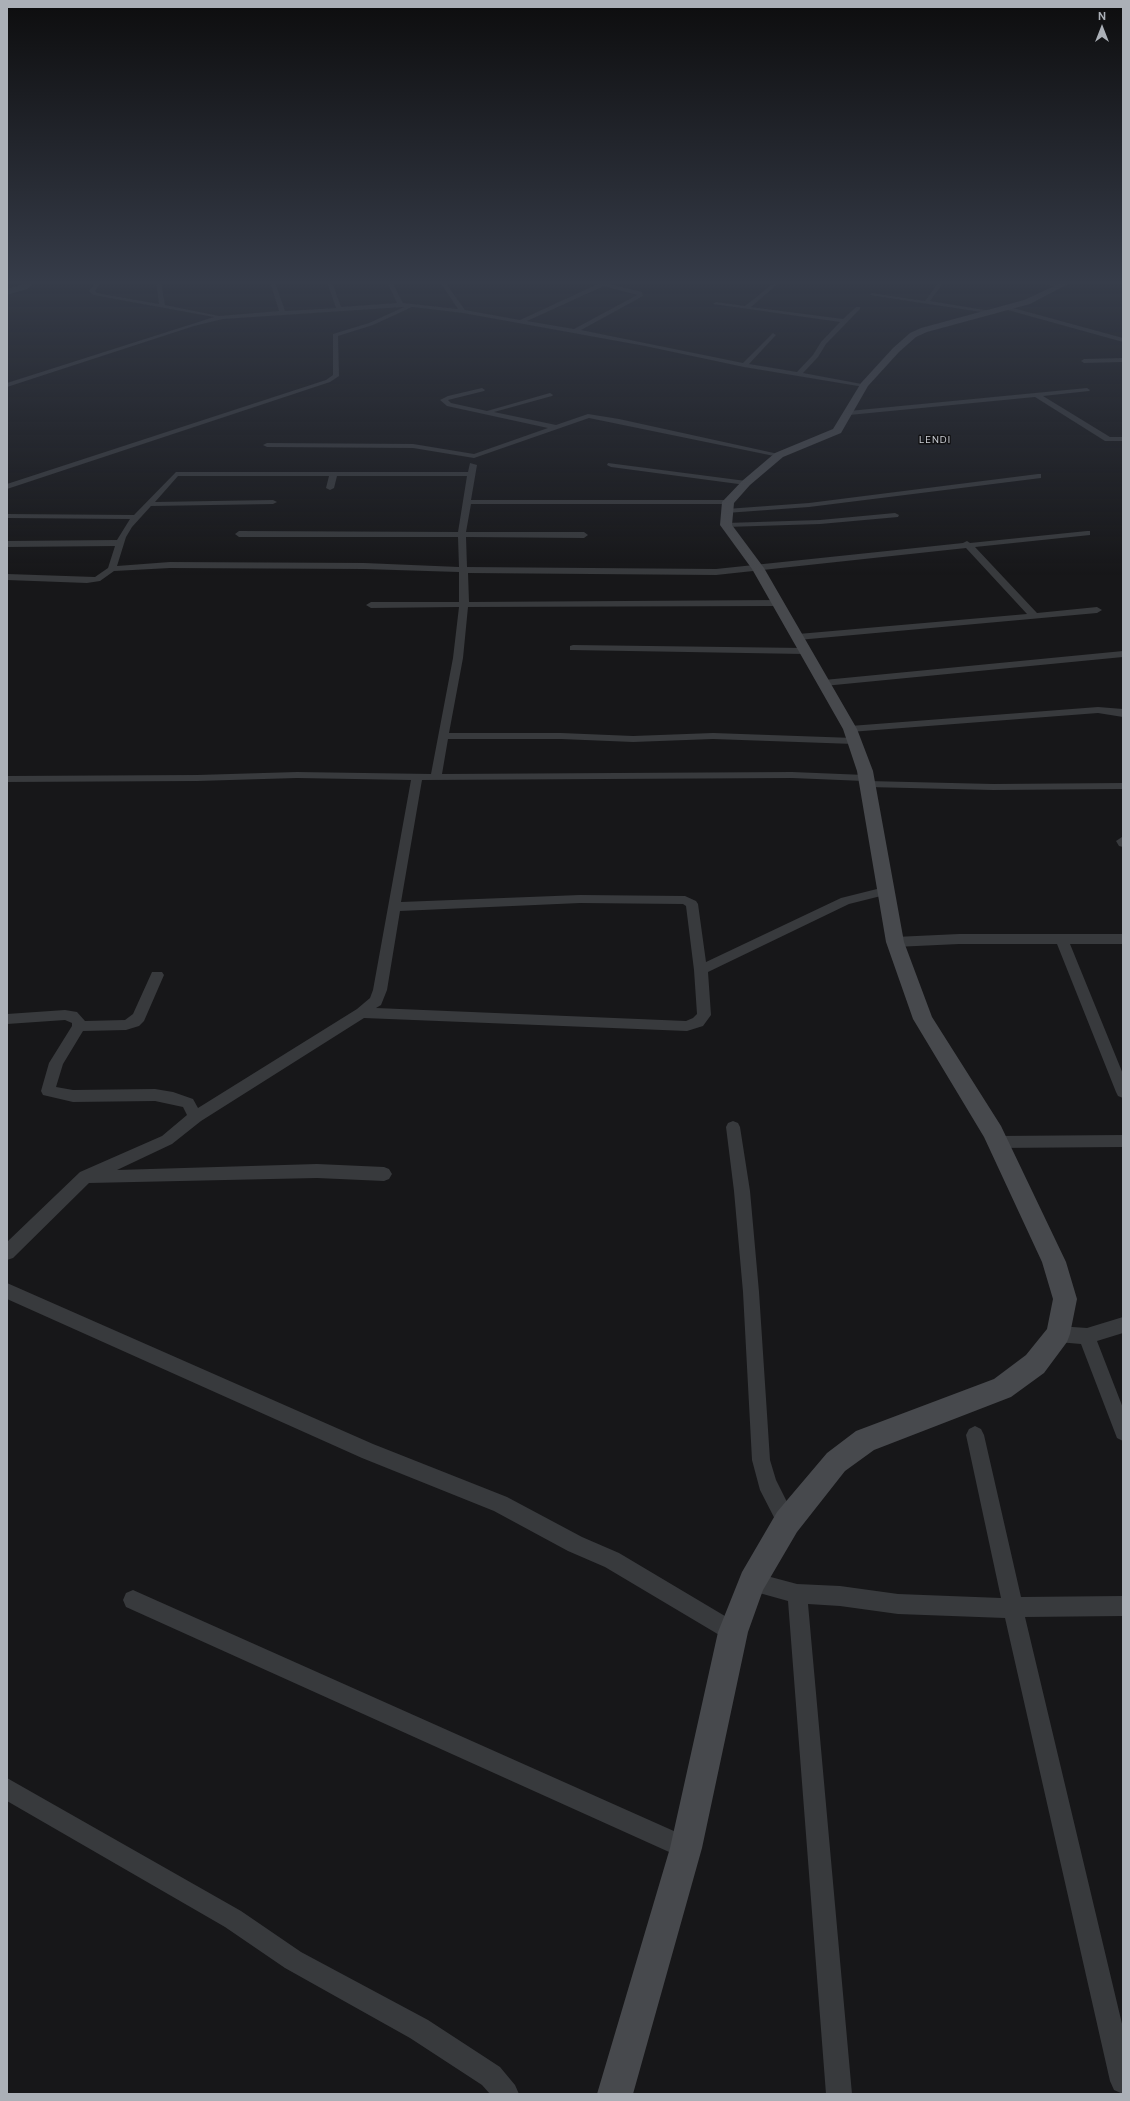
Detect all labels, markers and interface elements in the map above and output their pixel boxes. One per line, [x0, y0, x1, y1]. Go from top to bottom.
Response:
north arrow [1082, 8, 1122, 48]
text: N [1098, 9, 1106, 23]
district label: LENDI [919, 434, 951, 446]

